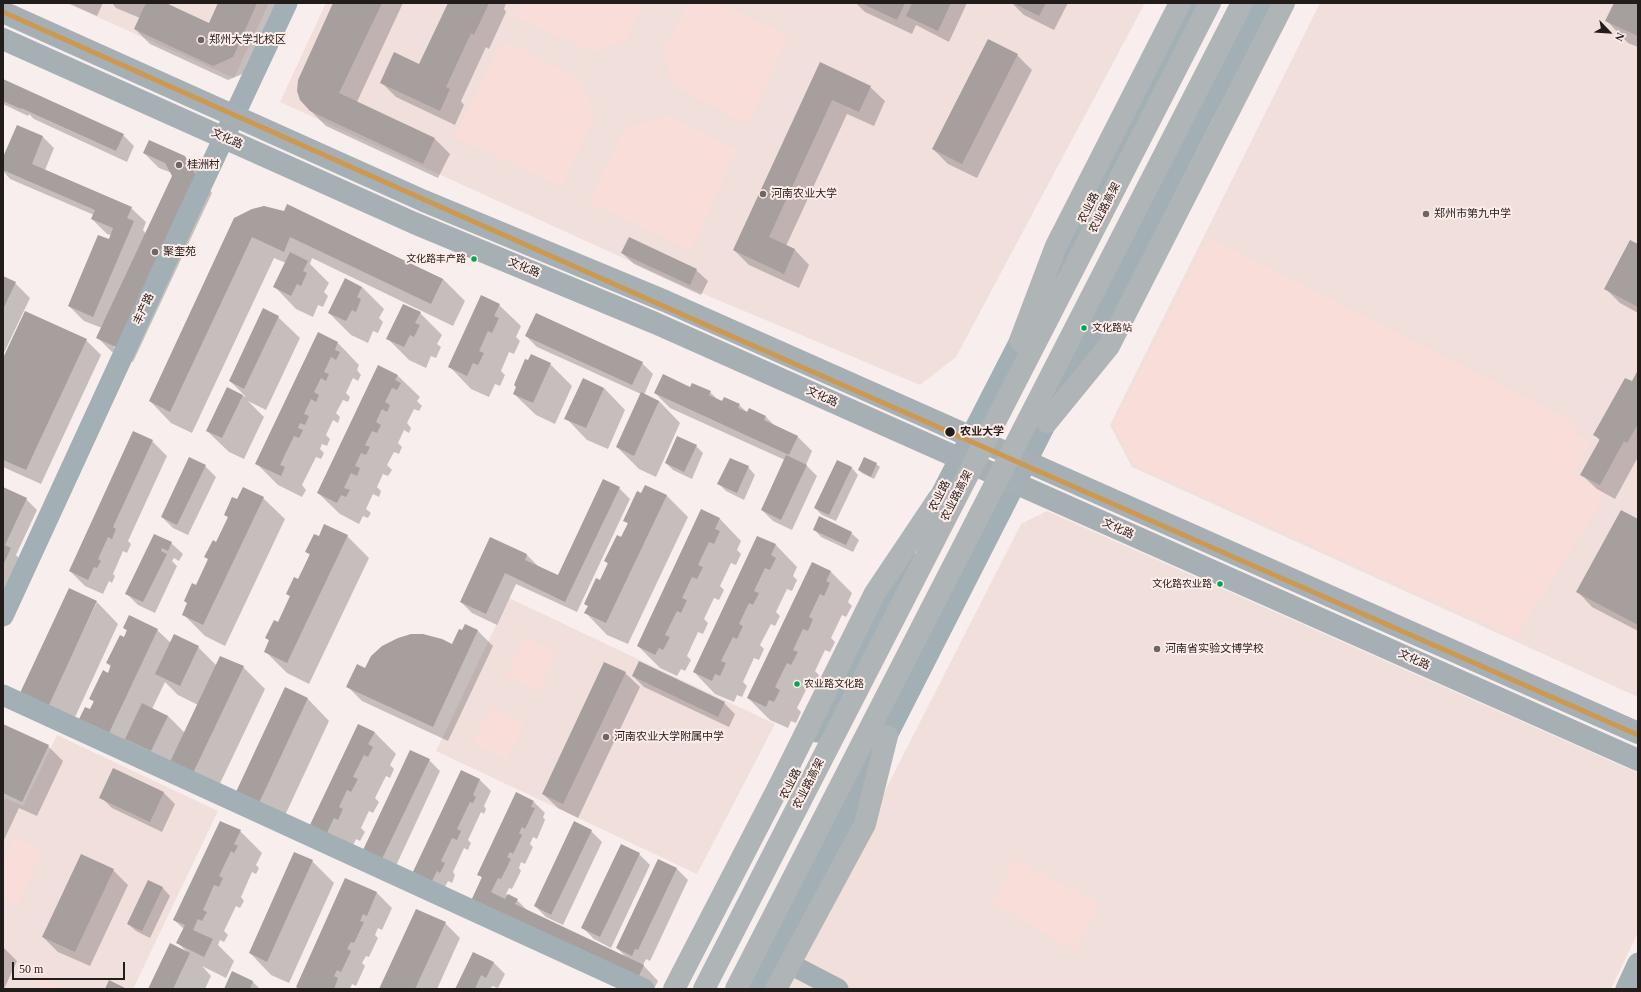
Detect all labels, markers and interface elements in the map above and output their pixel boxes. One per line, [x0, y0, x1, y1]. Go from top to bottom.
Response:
north arrow [1589, 12, 1629, 52]
text: N [1613, 31, 1627, 43]
place label: 郑州大学北校区 [209, 33, 286, 47]
marker: 郑州大学北校区 [196, 35, 206, 45]
street label: 文化路 [209, 126, 245, 152]
place label: 桂洲村 [187, 158, 220, 172]
marker: 桂洲村 [174, 160, 184, 170]
street label: 农业路高架 [1087, 181, 1123, 235]
place label: 河南农业大学 [771, 187, 837, 201]
marker: 河南农业大学 [758, 189, 768, 199]
street label: 农业路 [1076, 190, 1102, 226]
place label: 郑州市第九中学 [1434, 207, 1511, 221]
marker: 郑州市第九中学 [1421, 209, 1431, 219]
place label: 聚奎苑 [163, 245, 196, 259]
marker: 聚奎苑 [150, 247, 160, 257]
place label: 文化路丰产路 [406, 253, 466, 265]
marker: 文化路丰产路 [469, 254, 479, 264]
street label: 文化路 [506, 256, 542, 280]
street label: 丰产路 [131, 291, 157, 327]
place label: 文化路站 [1092, 322, 1132, 334]
marker: 文化路站 [1079, 323, 1089, 333]
street label: 文化路 [804, 384, 840, 410]
marker: 农业大学 [943, 425, 957, 439]
place label: 农业大学 [960, 425, 1004, 439]
street label: 农业路高架 [939, 469, 975, 523]
street label: 农业路 [927, 478, 953, 514]
street label: 文化路 [1100, 516, 1136, 542]
place label: 文化路农业路 [1152, 578, 1212, 590]
marker: 文化路农业路 [1215, 579, 1225, 589]
place label: 河南省实验文博学校 [1165, 642, 1264, 656]
marker: 河南省实验文博学校 [1152, 644, 1162, 654]
street label: 文化路 [1396, 647, 1432, 673]
place label: 农业路文化路 [804, 678, 864, 690]
marker: 农业路文化路 [792, 679, 802, 689]
place label: 河南农业大学附属中学 [614, 730, 724, 744]
marker: 河南农业大学附属中学 [601, 732, 611, 742]
street label: 农业路高架 [791, 757, 827, 811]
street label: 农业路 [778, 766, 804, 802]
scale bar [14, 954, 127, 980]
text: 50 m [19, 962, 43, 976]

